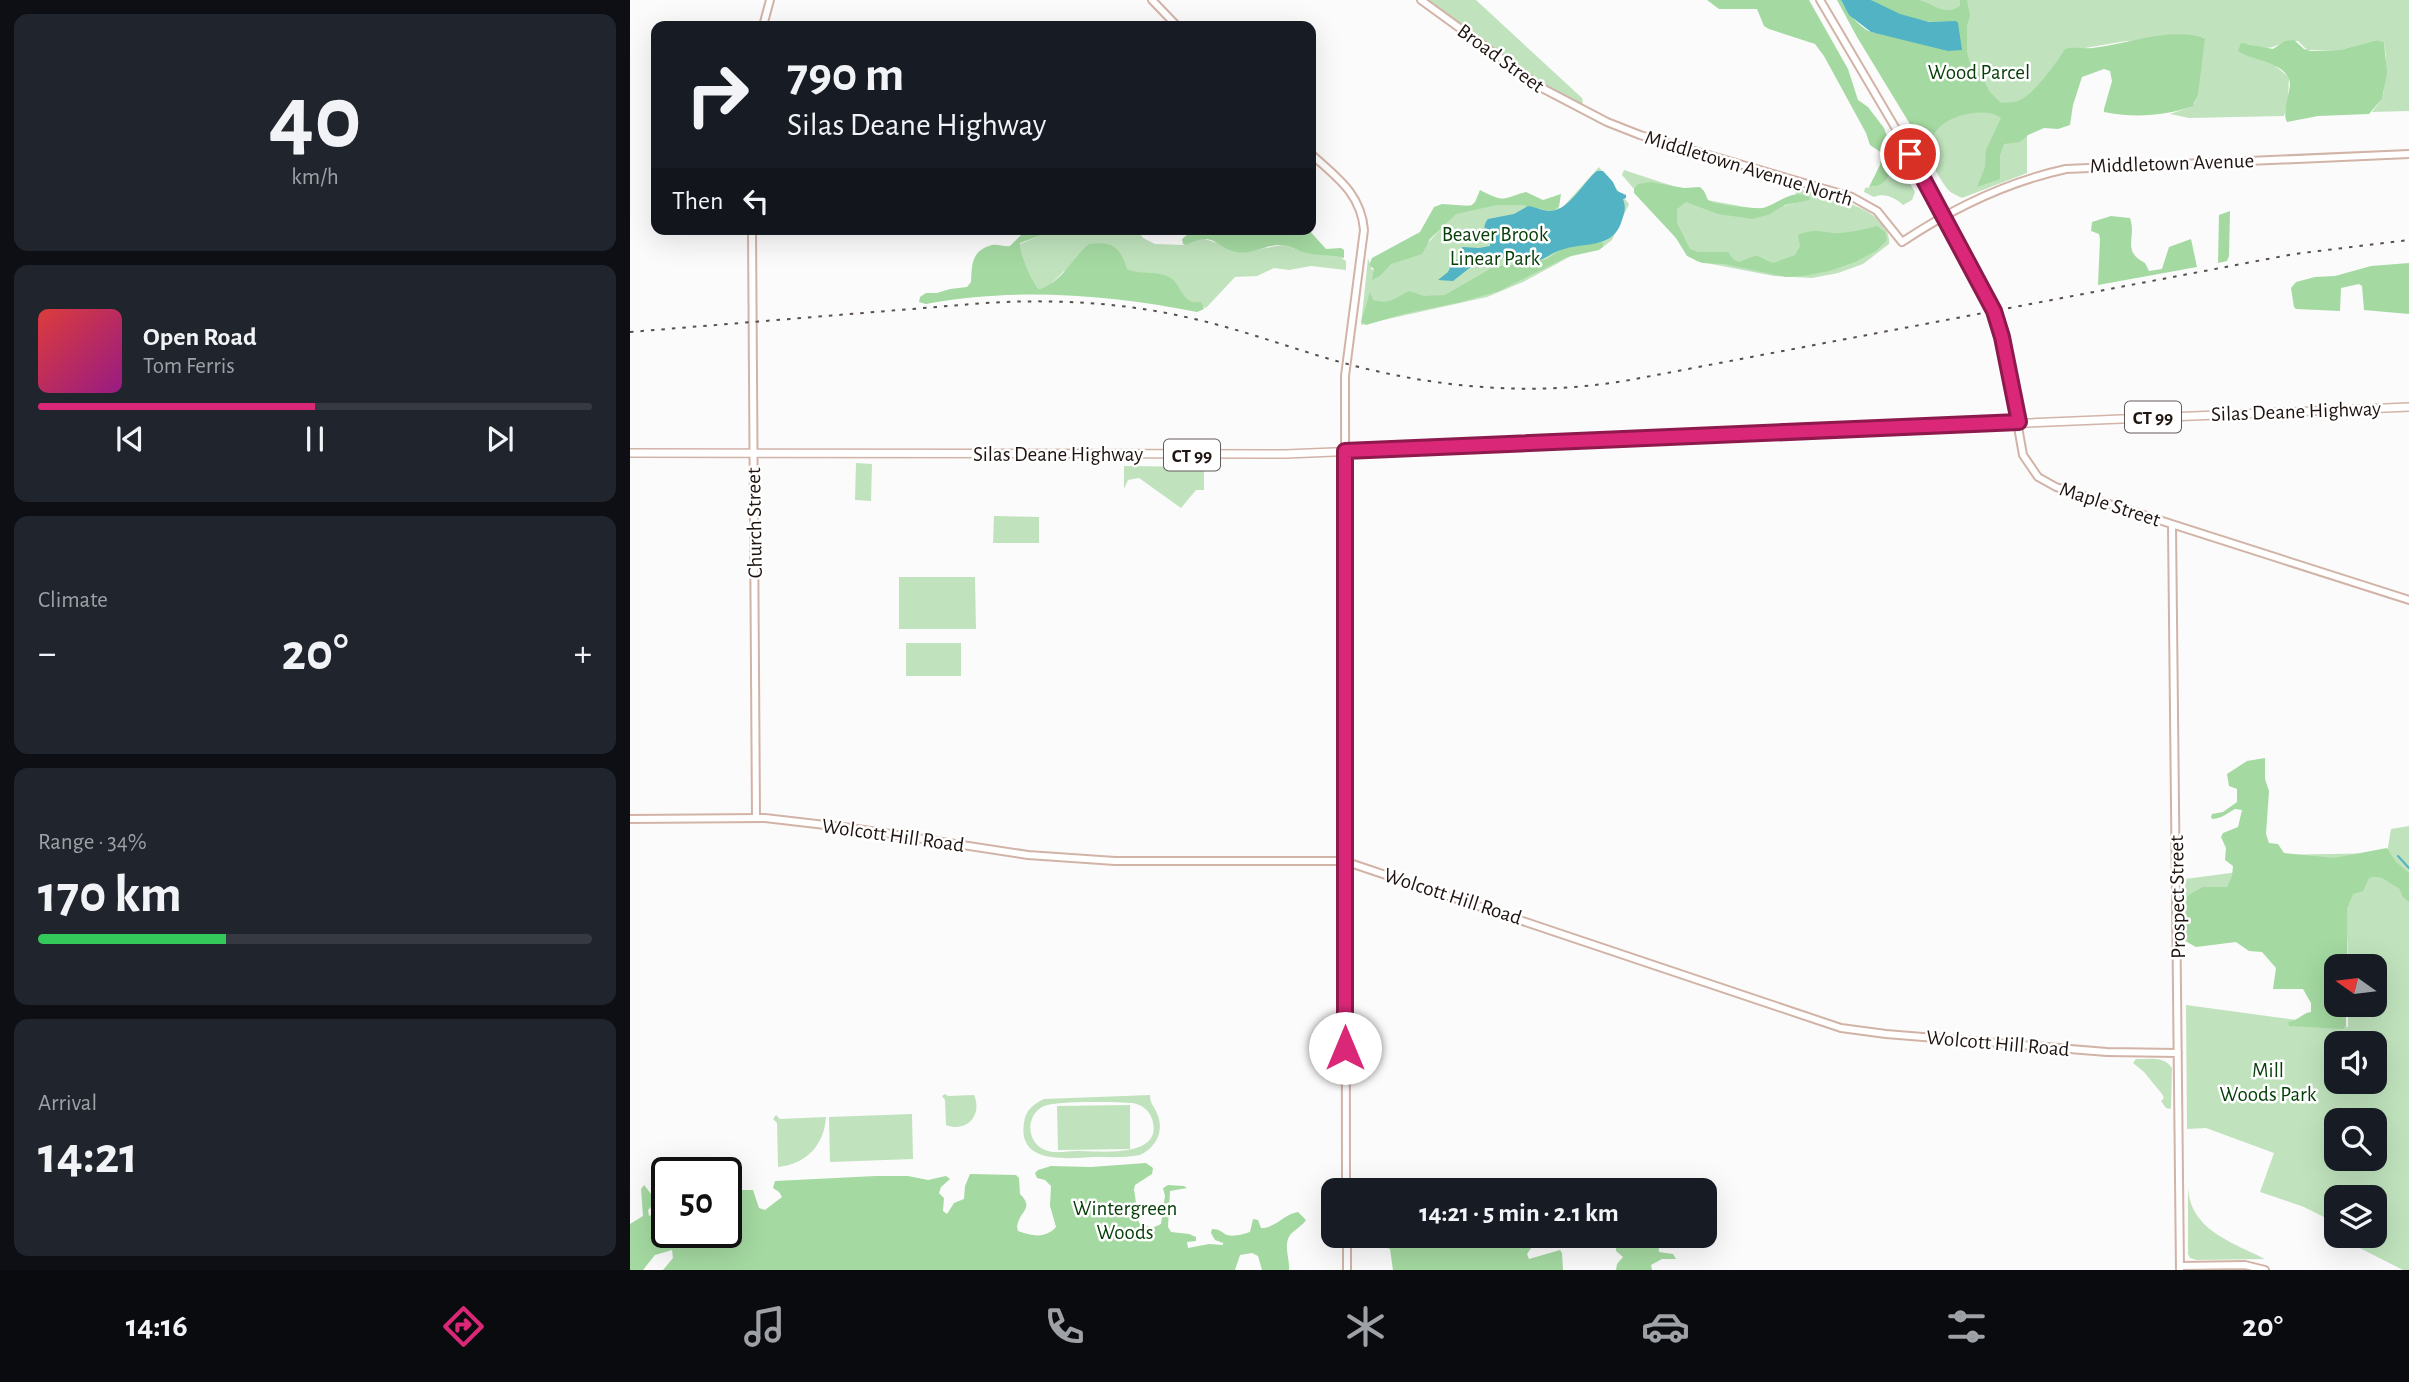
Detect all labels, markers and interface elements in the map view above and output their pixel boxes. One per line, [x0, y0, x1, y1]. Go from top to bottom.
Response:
street label: Broad Street [1453, 20, 1548, 97]
icon: right [672, 49, 763, 140]
text: 790 m [787, 51, 904, 100]
park label: Wood Parcel [1928, 62, 2030, 83]
text: 40 [268, 73, 362, 164]
text: Silas Deane Highway [787, 109, 1046, 141]
pin [1880, 124, 1940, 184]
street label: Middletown Avenue North [1642, 127, 1855, 210]
icon: arrive [1891, 135, 1929, 173]
street label: Middletown Avenue [2090, 150, 2255, 177]
text: km/h [291, 166, 339, 189]
icon: left [737, 182, 775, 220]
text: Then [672, 188, 723, 214]
park label: Beaver Brook Linear Park [1442, 224, 1549, 269]
text: Open Road [143, 324, 257, 350]
text: Tom Ferris [143, 355, 235, 378]
street label: Silas Deane Highway [2211, 398, 2381, 425]
road number: CT 99 [2125, 402, 2181, 432]
icon: previous [111, 420, 149, 458]
icon: pause [296, 420, 334, 458]
icon: next [481, 420, 519, 458]
road number: CT 99 [1164, 440, 1220, 470]
street label: Silas Deane Highway [973, 444, 1143, 465]
street label: Church Street [743, 467, 766, 579]
street label: Maple Street [2057, 478, 2163, 531]
text: Climate [38, 589, 108, 612]
text: 20° [282, 627, 348, 679]
text: − [38, 635, 56, 673]
text: + [574, 635, 592, 673]
street label: Wolcott Hill Road [820, 815, 966, 856]
text: Range · 34% [38, 831, 147, 854]
street label: Prospect Street [2166, 835, 2189, 959]
street label: Wolcott Hill Road [1381, 864, 1525, 929]
text: 170 km [38, 869, 182, 921]
north arrow [2324, 954, 2387, 1017]
map controls [2324, 954, 2387, 1248]
position arrow [1308, 1011, 1382, 1085]
street label: Wolcott Hill Road [1925, 1027, 2071, 1060]
button: sound [2324, 1031, 2387, 1094]
park label: Mill Woods Park [2220, 1060, 2317, 1105]
text: Arrival [38, 1092, 97, 1115]
button: search [2324, 1108, 2387, 1171]
text: 14:21 [38, 1130, 138, 1182]
speed limit sign: 50 [651, 1157, 742, 1248]
button: layers [2324, 1185, 2387, 1248]
park label: Wintergreen Woods [1073, 1198, 1177, 1243]
text: 14:21 · 5 min · 2.1 km [1419, 1200, 1619, 1226]
icon: directions [439, 1302, 488, 1351]
icon: music [740, 1302, 789, 1351]
icon: phone [1040, 1302, 1089, 1351]
icon: climate [1341, 1302, 1390, 1351]
icon: car [1641, 1302, 1690, 1351]
icon: filters [1942, 1302, 1991, 1351]
text: 14:16 [126, 1310, 188, 1342]
text: 20° [2242, 1310, 2283, 1342]

